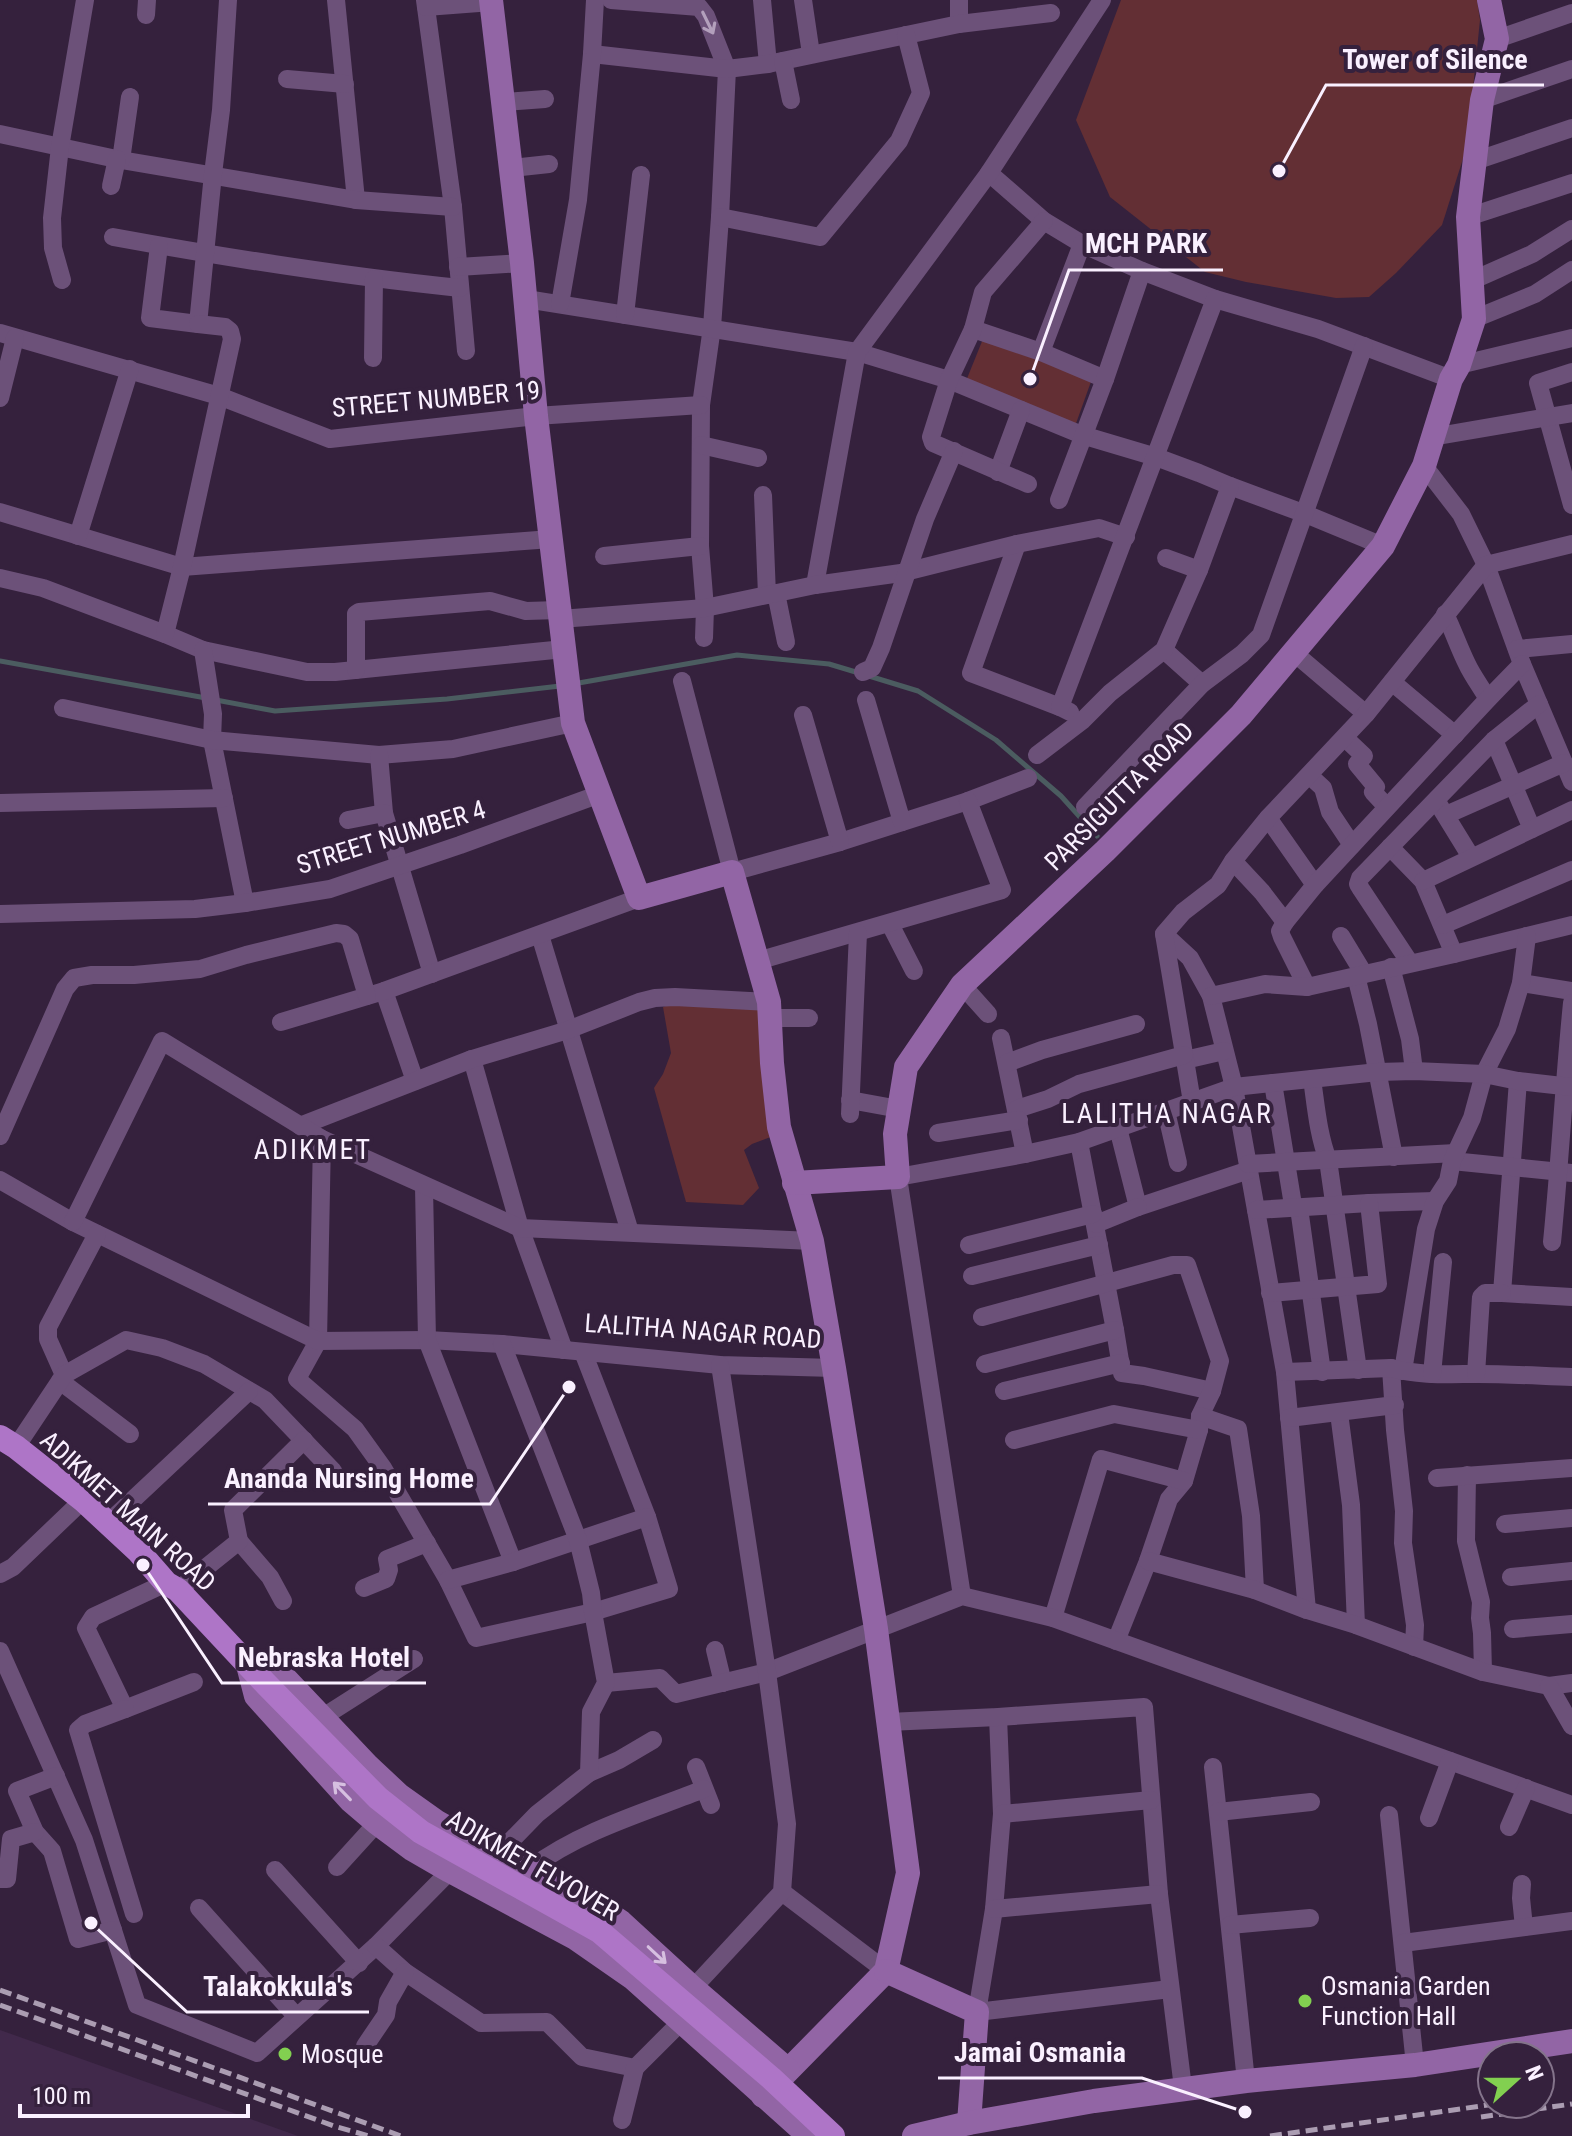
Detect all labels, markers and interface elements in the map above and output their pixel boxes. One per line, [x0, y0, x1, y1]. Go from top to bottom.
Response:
one-way arrow [700, 10, 716, 34]
callout: Tower of Silence [1326, 33, 1544, 85]
text: Tower of Silence [1342, 43, 1528, 76]
callout: MCH PARK [1069, 218, 1223, 270]
text: MCH PARK [1085, 227, 1208, 260]
street label: STREET NUMBER 19 [331, 375, 541, 423]
street label: PARSIGUTTA ROAD [1039, 716, 1199, 876]
street label: STREET NUMBER 4 [293, 794, 489, 880]
district label: LALITHA NAGAR [1061, 1097, 1273, 1130]
district label: ADIKMET [254, 1133, 372, 1166]
street label: LALITHA NAGAR ROAD [584, 1308, 822, 1354]
street label: ADIKMET MAIN ROAD [34, 1425, 222, 1597]
callout: Ananda Nursing Home [208, 1452, 490, 1504]
text: Ananda Nursing Home [224, 1462, 474, 1495]
callout: Nebraska Hotel [222, 1631, 426, 1683]
text: Nebraska Hotel [238, 1641, 410, 1674]
one-way arrow [333, 1781, 352, 1801]
street label: ADIKMET FLYOVER [441, 1803, 625, 1927]
one-way arrow [646, 1946, 666, 1964]
callout: Talakokkula's [187, 1960, 369, 2012]
text: Talakokkula's [203, 1970, 353, 2003]
place label: Osmania Garden Function Hall [1321, 1971, 1491, 2031]
marker: Osmania Garden Function Hall [1296, 1992, 1314, 2010]
callout: Jamai Osmania [938, 2026, 1142, 2078]
text: Jamai Osmania [954, 2036, 1126, 2069]
place label: Mosque [301, 2039, 383, 2069]
north arrow [1476, 2040, 1556, 2120]
marker: Mosque [276, 2045, 294, 2063]
text: N [1520, 2062, 1548, 2084]
scale bar [20, 2068, 248, 2118]
text: 100 m [32, 2082, 91, 2110]

